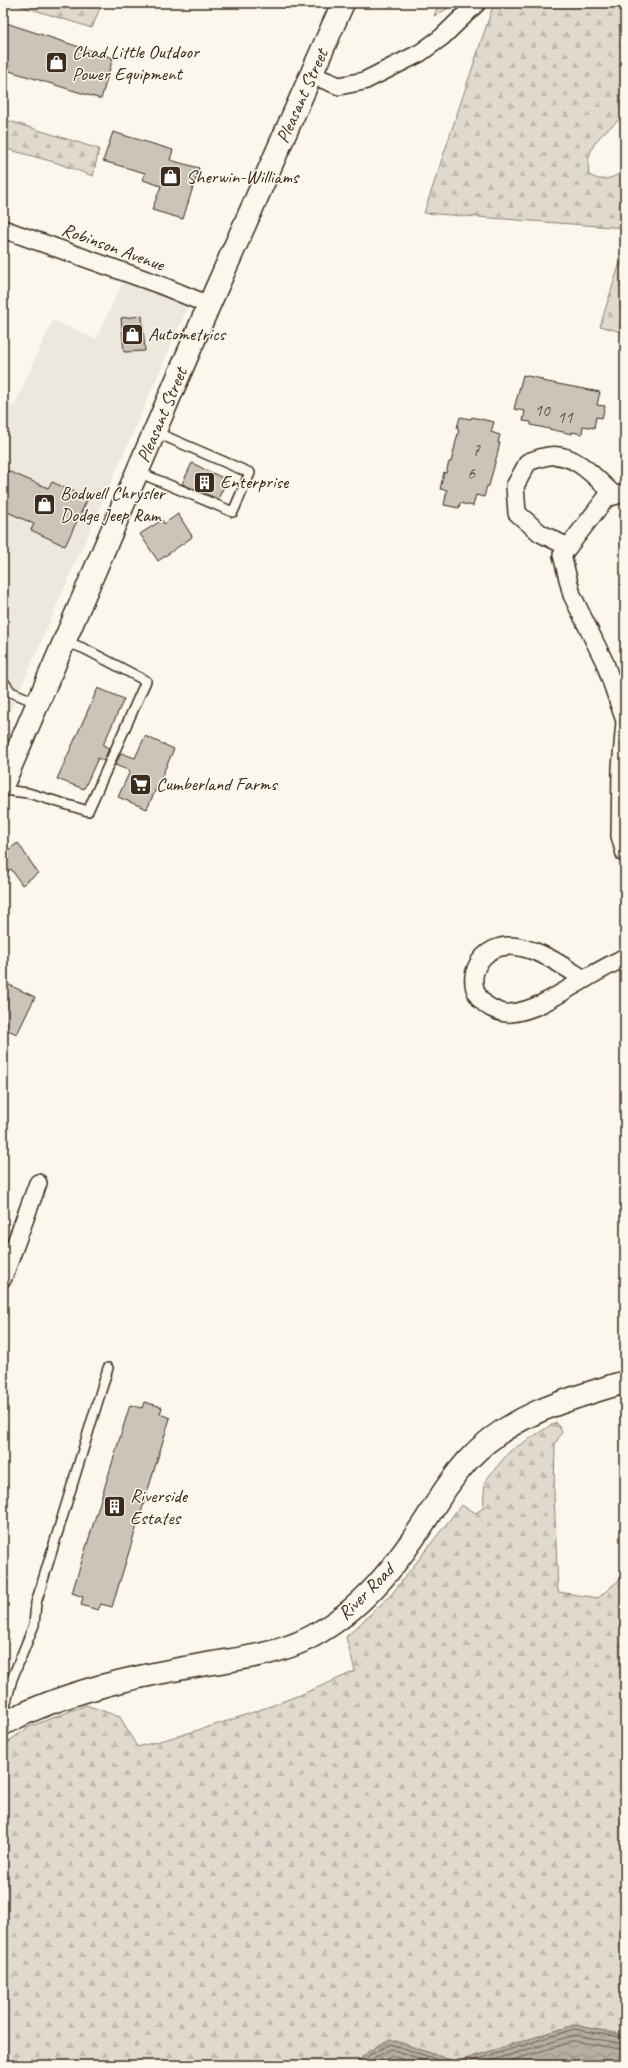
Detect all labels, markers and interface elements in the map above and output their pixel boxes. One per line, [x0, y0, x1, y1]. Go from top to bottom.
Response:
place label: Chad Little Outdoor Power Equipment [72, 40, 200, 86]
street label: Pleasant Street [271, 44, 334, 147]
shop icon: Chad Little Outdoor Power Equipment [44, 50, 70, 76]
shop icon: Sherwin-Williams [157, 164, 183, 190]
place label: Sherwin-Williams [186, 165, 301, 189]
street label: Robinson Avenue [59, 217, 169, 277]
shop icon: Autometrics [120, 321, 146, 347]
place label: Autometrics [148, 322, 227, 346]
street label: Pleasant Street [131, 362, 193, 466]
house number: 10 [534, 400, 551, 421]
house number: 11 [557, 407, 574, 428]
house number: 7 [472, 440, 481, 461]
house number: 6 [467, 463, 476, 484]
building icon: Enterprise [191, 469, 217, 495]
place label: Enterprise [220, 470, 290, 494]
place label: Bodwell Chrysler Dodge Jeep Ram [60, 481, 167, 527]
shop icon: Bodwell Chrysler Dodge Jeep Ram [31, 491, 57, 517]
supermarket icon: Cumberland Farms [128, 771, 154, 797]
place label: Cumberland Farms [156, 772, 278, 796]
place label: Riverside Estates [130, 1484, 189, 1530]
building icon: Riverside Estates [101, 1494, 127, 1520]
street label: River Road [333, 1557, 401, 1625]

